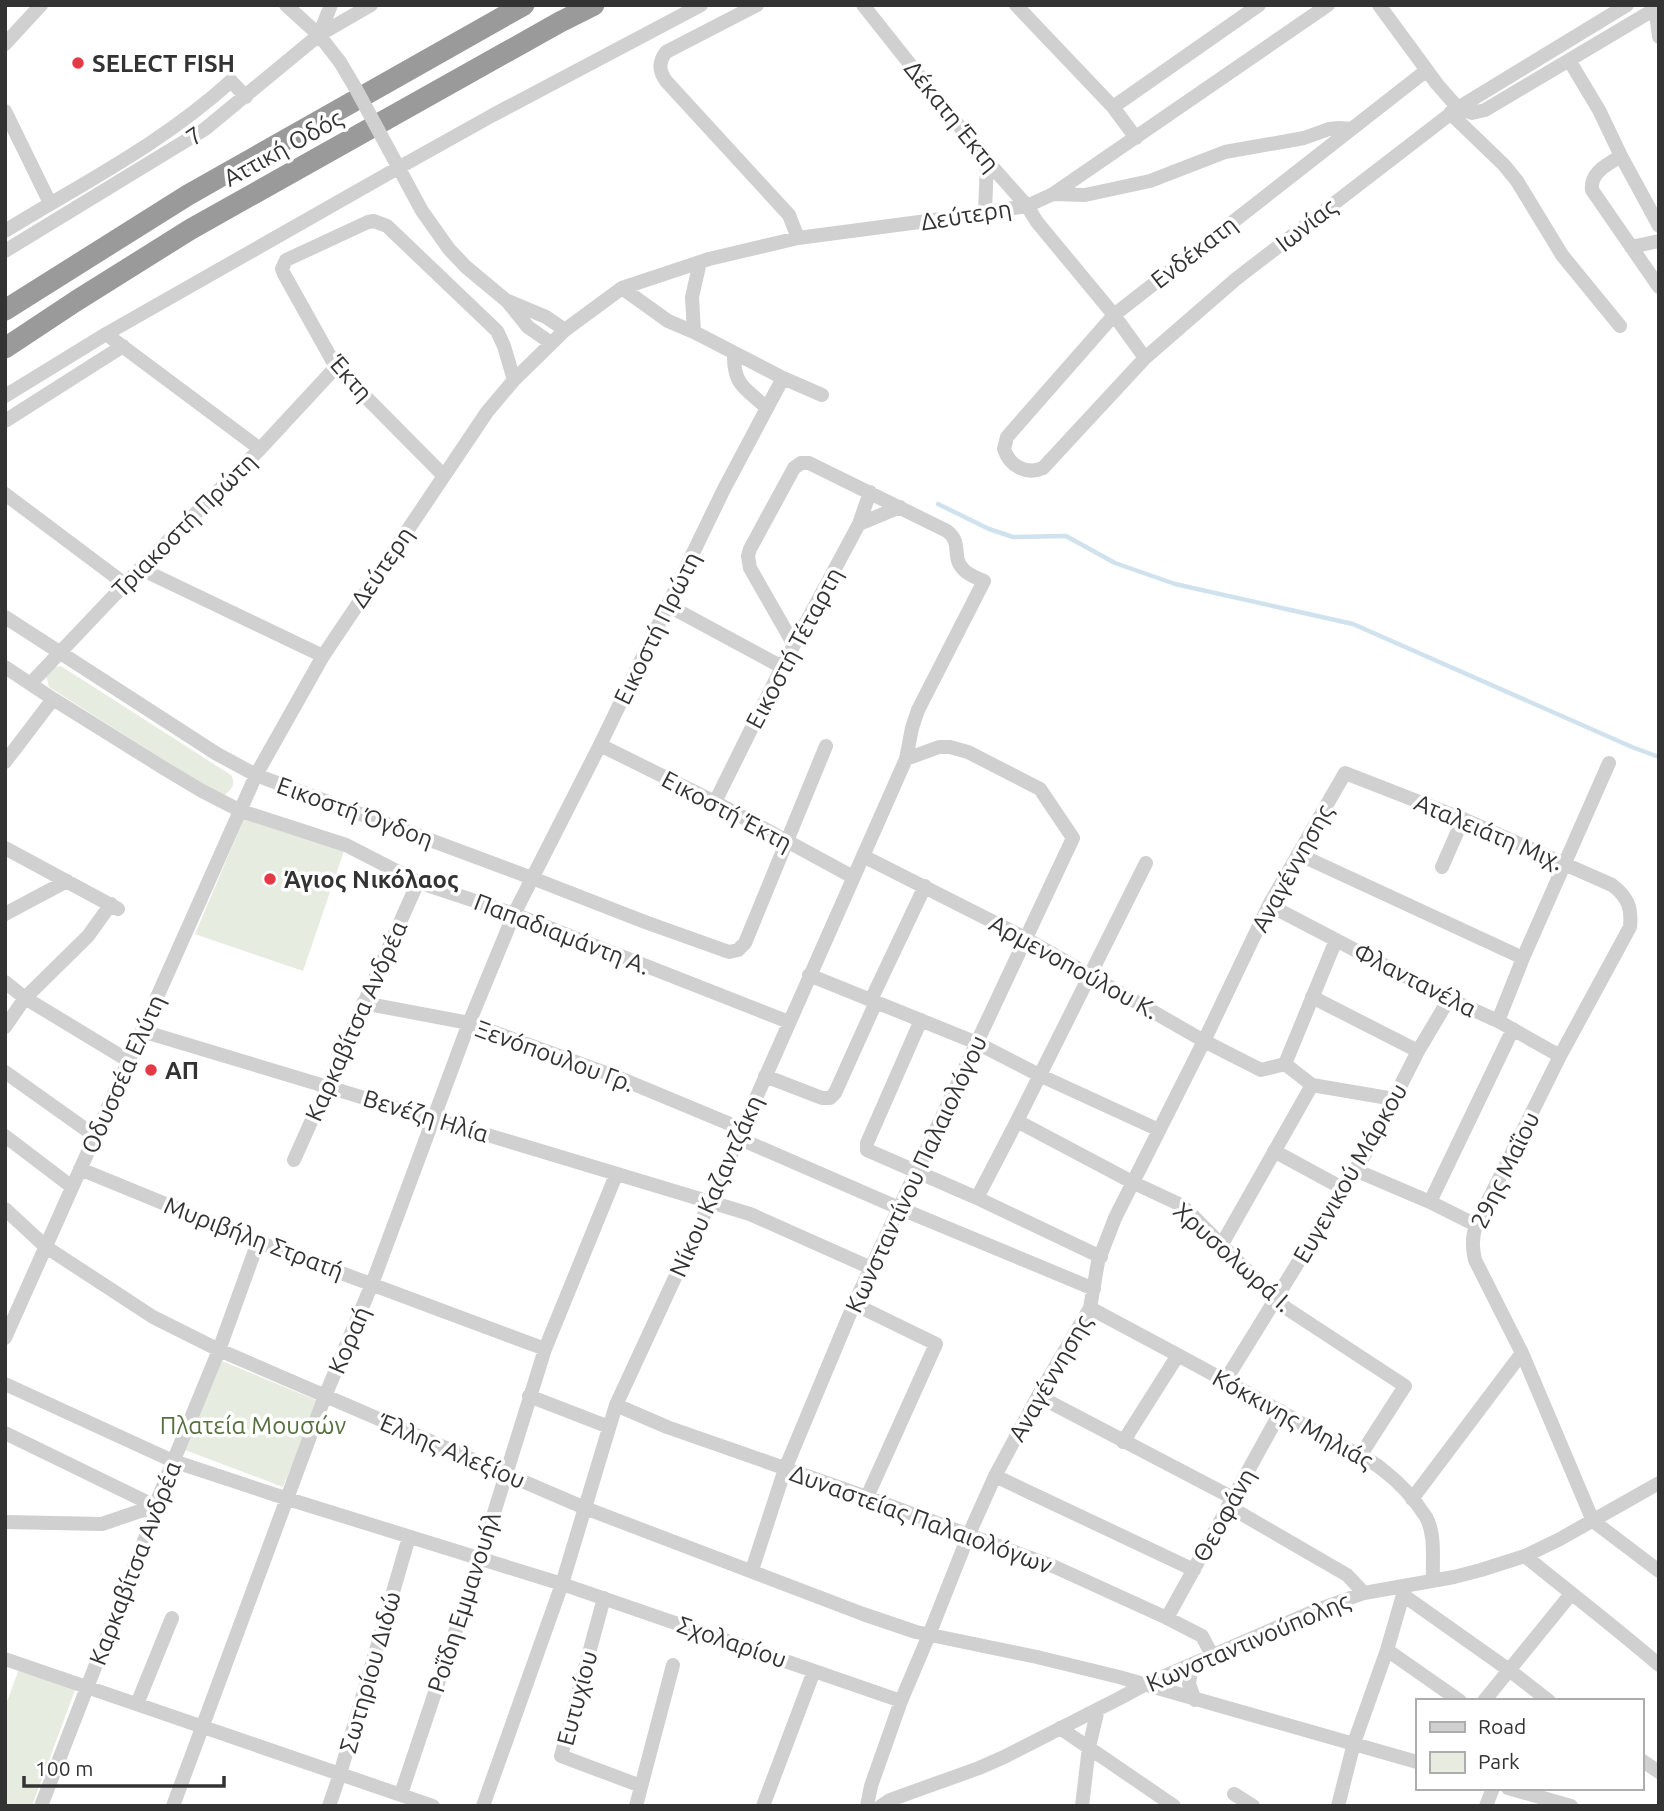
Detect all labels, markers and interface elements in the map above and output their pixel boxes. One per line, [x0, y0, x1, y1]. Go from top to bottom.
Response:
place label: SELECT FISH [92, 50, 235, 77]
marker: SELECT FISH [70, 55, 86, 71]
street label: Δέκατη Έκτη [899, 55, 1005, 177]
street label: Αττική Οδός [219, 104, 347, 192]
street label: 7 [181, 121, 207, 151]
street label: Ιωνίας [1270, 193, 1342, 257]
street label: Δεύτερη [919, 195, 1013, 235]
street label: Ενδέκατη [1146, 210, 1242, 294]
street label: Έκτη [323, 349, 378, 406]
street label: Τριακοστή Πρώτη [107, 448, 261, 602]
street label: Δεύτερη [345, 522, 419, 612]
street label: Εικοστή Πρώτη [608, 547, 706, 709]
street label: Εικοστή Τέταρτη [740, 563, 848, 733]
street label: Εικοστή Έκτη [657, 765, 797, 857]
street label: Εικοστή Όγδοη [273, 771, 437, 853]
street label: Αταλειάτη Μιχ. [1410, 788, 1568, 876]
street label: Αναγέννησης [1246, 800, 1338, 936]
place label: Άγιος Νικόλαος [284, 866, 459, 893]
marker: Άγιος Νικόλαος [262, 871, 278, 887]
street label: Παπαδιαμάντη Α. [470, 888, 654, 980]
street label: Αρμενοπούλου Κ. [985, 909, 1163, 1025]
street label: Καρκαβίτσα Ανδρέα [300, 917, 412, 1125]
street label: Φλαντανέλα [1349, 938, 1481, 1022]
street label: Οδυσσέα Ελύτη [76, 991, 170, 1157]
street label: Ξενόπουλου Γρ. [472, 1015, 638, 1097]
street label: Κωνσταντίνου Παλαιολόγου [840, 1031, 992, 1317]
place label: ΑΠ [165, 1057, 199, 1084]
marker: ΑΠ [143, 1062, 159, 1078]
street label: Ευγενικού Μάρκου [1288, 1079, 1412, 1267]
street label: Βενέζη Ηλία [360, 1084, 492, 1148]
street label: Νίκου Καζαντζάκη [664, 1091, 768, 1281]
street label: 29ης Μαΐου [1465, 1107, 1545, 1233]
street label: Μυριβήλη Στρατή [161, 1191, 347, 1285]
street label: Χρυσολωρά Ι. [1168, 1197, 1298, 1317]
street label: Κοραή [323, 1302, 375, 1378]
street label: Αναγέννησης [1003, 1310, 1097, 1446]
street label: Κόκκινης Μηλιάς [1208, 1364, 1378, 1474]
street label: Έλλης Αλεξίου [374, 1408, 529, 1494]
park label: Πλατεία Μουσών [160, 1412, 347, 1439]
street label: Καρκαβίτσα Ανδρέα [84, 1457, 186, 1669]
street label: Δυναστείας Παλαιολόγων [786, 1459, 1056, 1579]
street label: Θεοφάνη [1187, 1464, 1261, 1566]
street label: Ροΐδη Εμμανουήλ [422, 1508, 506, 1696]
street label: Κωνσταντινούπολης [1142, 1587, 1354, 1697]
street label: Σωτηρίου Διδώ [334, 1588, 406, 1756]
street label: Σχολαρίου [674, 1611, 790, 1673]
street label: Ευτυχίου [551, 1648, 603, 1748]
legend [1416, 1699, 1643, 1790]
text: Road [1478, 1714, 1526, 1738]
scale bar [24, 1744, 224, 1788]
text: Park [1478, 1749, 1520, 1773]
text: 100 m [35, 1756, 93, 1780]

